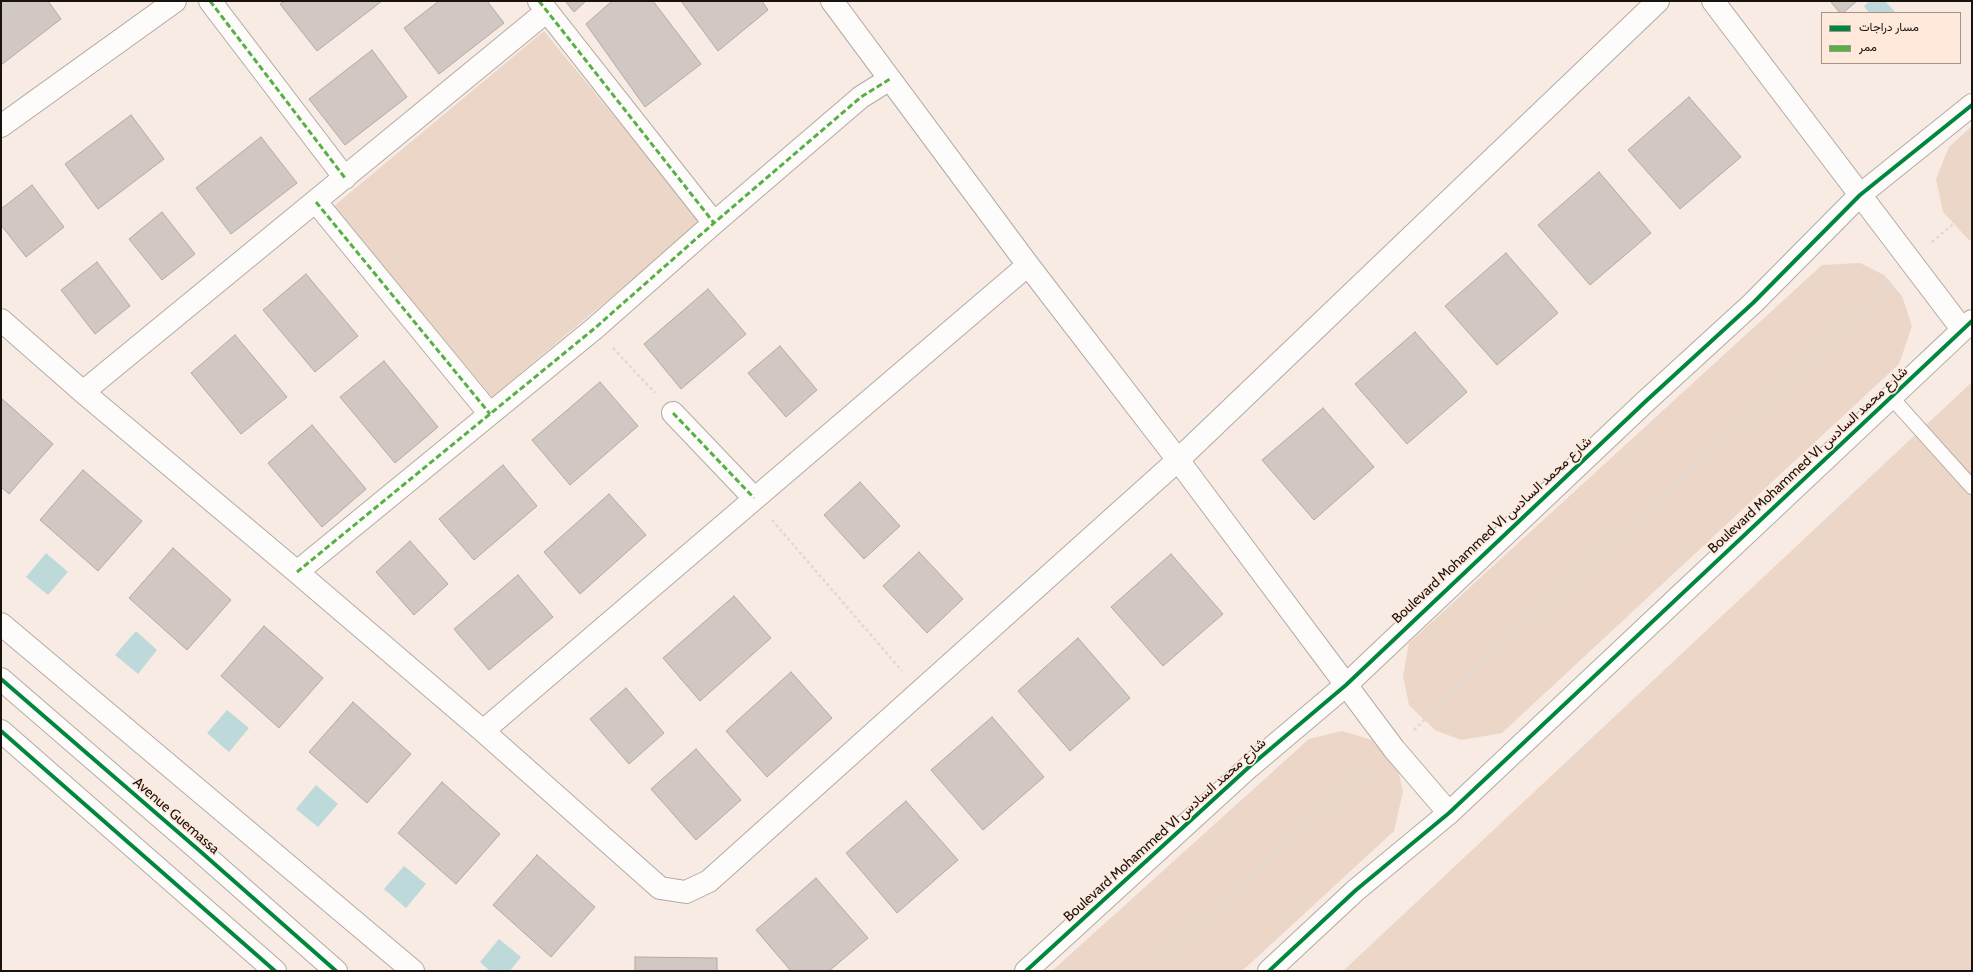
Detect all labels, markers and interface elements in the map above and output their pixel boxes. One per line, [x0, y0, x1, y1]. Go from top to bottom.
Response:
legend [1821, 12, 1961, 64]
text: مسار دراجات [1859, 19, 1919, 34]
text: ممر [1859, 39, 1877, 54]
street label: Boulevard Mohammed VI شارع محمد السادس [1705, 363, 1911, 557]
street label: Boulevard Mohammed VI شارع محمد السادس [1389, 433, 1595, 627]
street label: Boulevard Mohammed VI شارع محمد السادس [1060, 735, 1270, 925]
street label: Avenue Guemassa [129, 774, 223, 858]

